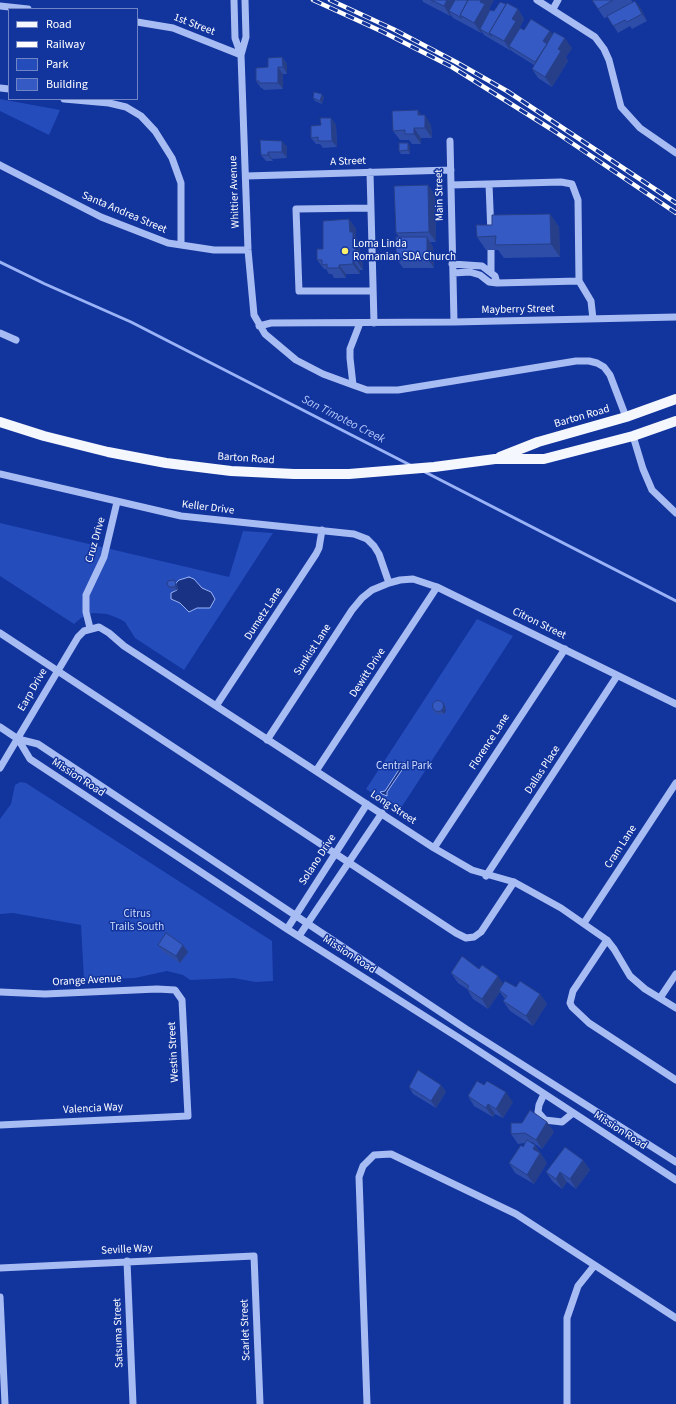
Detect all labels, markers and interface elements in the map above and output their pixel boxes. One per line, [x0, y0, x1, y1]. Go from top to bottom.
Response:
legend [8, 8, 138, 100]
street label: 1st Street [171, 11, 217, 39]
text: Road [46, 16, 72, 33]
text: Railway [46, 36, 85, 53]
text: Park [46, 56, 68, 73]
text: Building [46, 76, 88, 93]
street label: Whittier Avenue [227, 155, 243, 229]
street label: A Street [330, 155, 366, 169]
street label: Main Street [433, 169, 447, 221]
street label: Santa Andrea Street [80, 189, 168, 237]
place label: Loma Linda Romanian SDA Church [353, 238, 456, 264]
marker: Loma Linda Romanian SDA Church [340, 246, 350, 256]
street label: Mayberry Street [481, 303, 555, 317]
water label: San Timoteo Creek [299, 393, 387, 447]
street label: Barton Road [553, 403, 611, 431]
street label: Barton Road [217, 450, 275, 468]
street label: Keller Drive [181, 498, 235, 518]
street label: Cruz Drive [83, 516, 109, 564]
street label: Dumetz Lane [242, 585, 286, 643]
street label: Citron Street [510, 605, 568, 643]
street label: Sunkist Lane [291, 622, 335, 678]
street label: Dewitt Drive [347, 646, 389, 700]
street label: Earp Drive [15, 666, 51, 714]
street label: Florence Lane [467, 711, 513, 773]
street label: Dallas Place [522, 743, 564, 797]
street label: Mission Road [49, 756, 107, 800]
park label: Central Park [376, 760, 432, 774]
street label: Long Street [367, 788, 419, 828]
street label: Cram Lane [602, 823, 640, 871]
street label: Solano Drive [297, 832, 339, 888]
park label: Citrus Trails South [110, 908, 164, 934]
street label: Mission Road [320, 933, 378, 977]
street label: Orange Avenue [52, 973, 122, 989]
street label: Westin Street [166, 1021, 182, 1083]
street label: Valencia Way [63, 1101, 123, 1117]
street label: Mission Road [591, 1109, 649, 1153]
street label: Seville Way [101, 1242, 153, 1258]
street label: Satsuma Street [111, 1298, 127, 1368]
street label: Scarlet Street [238, 1299, 254, 1361]

